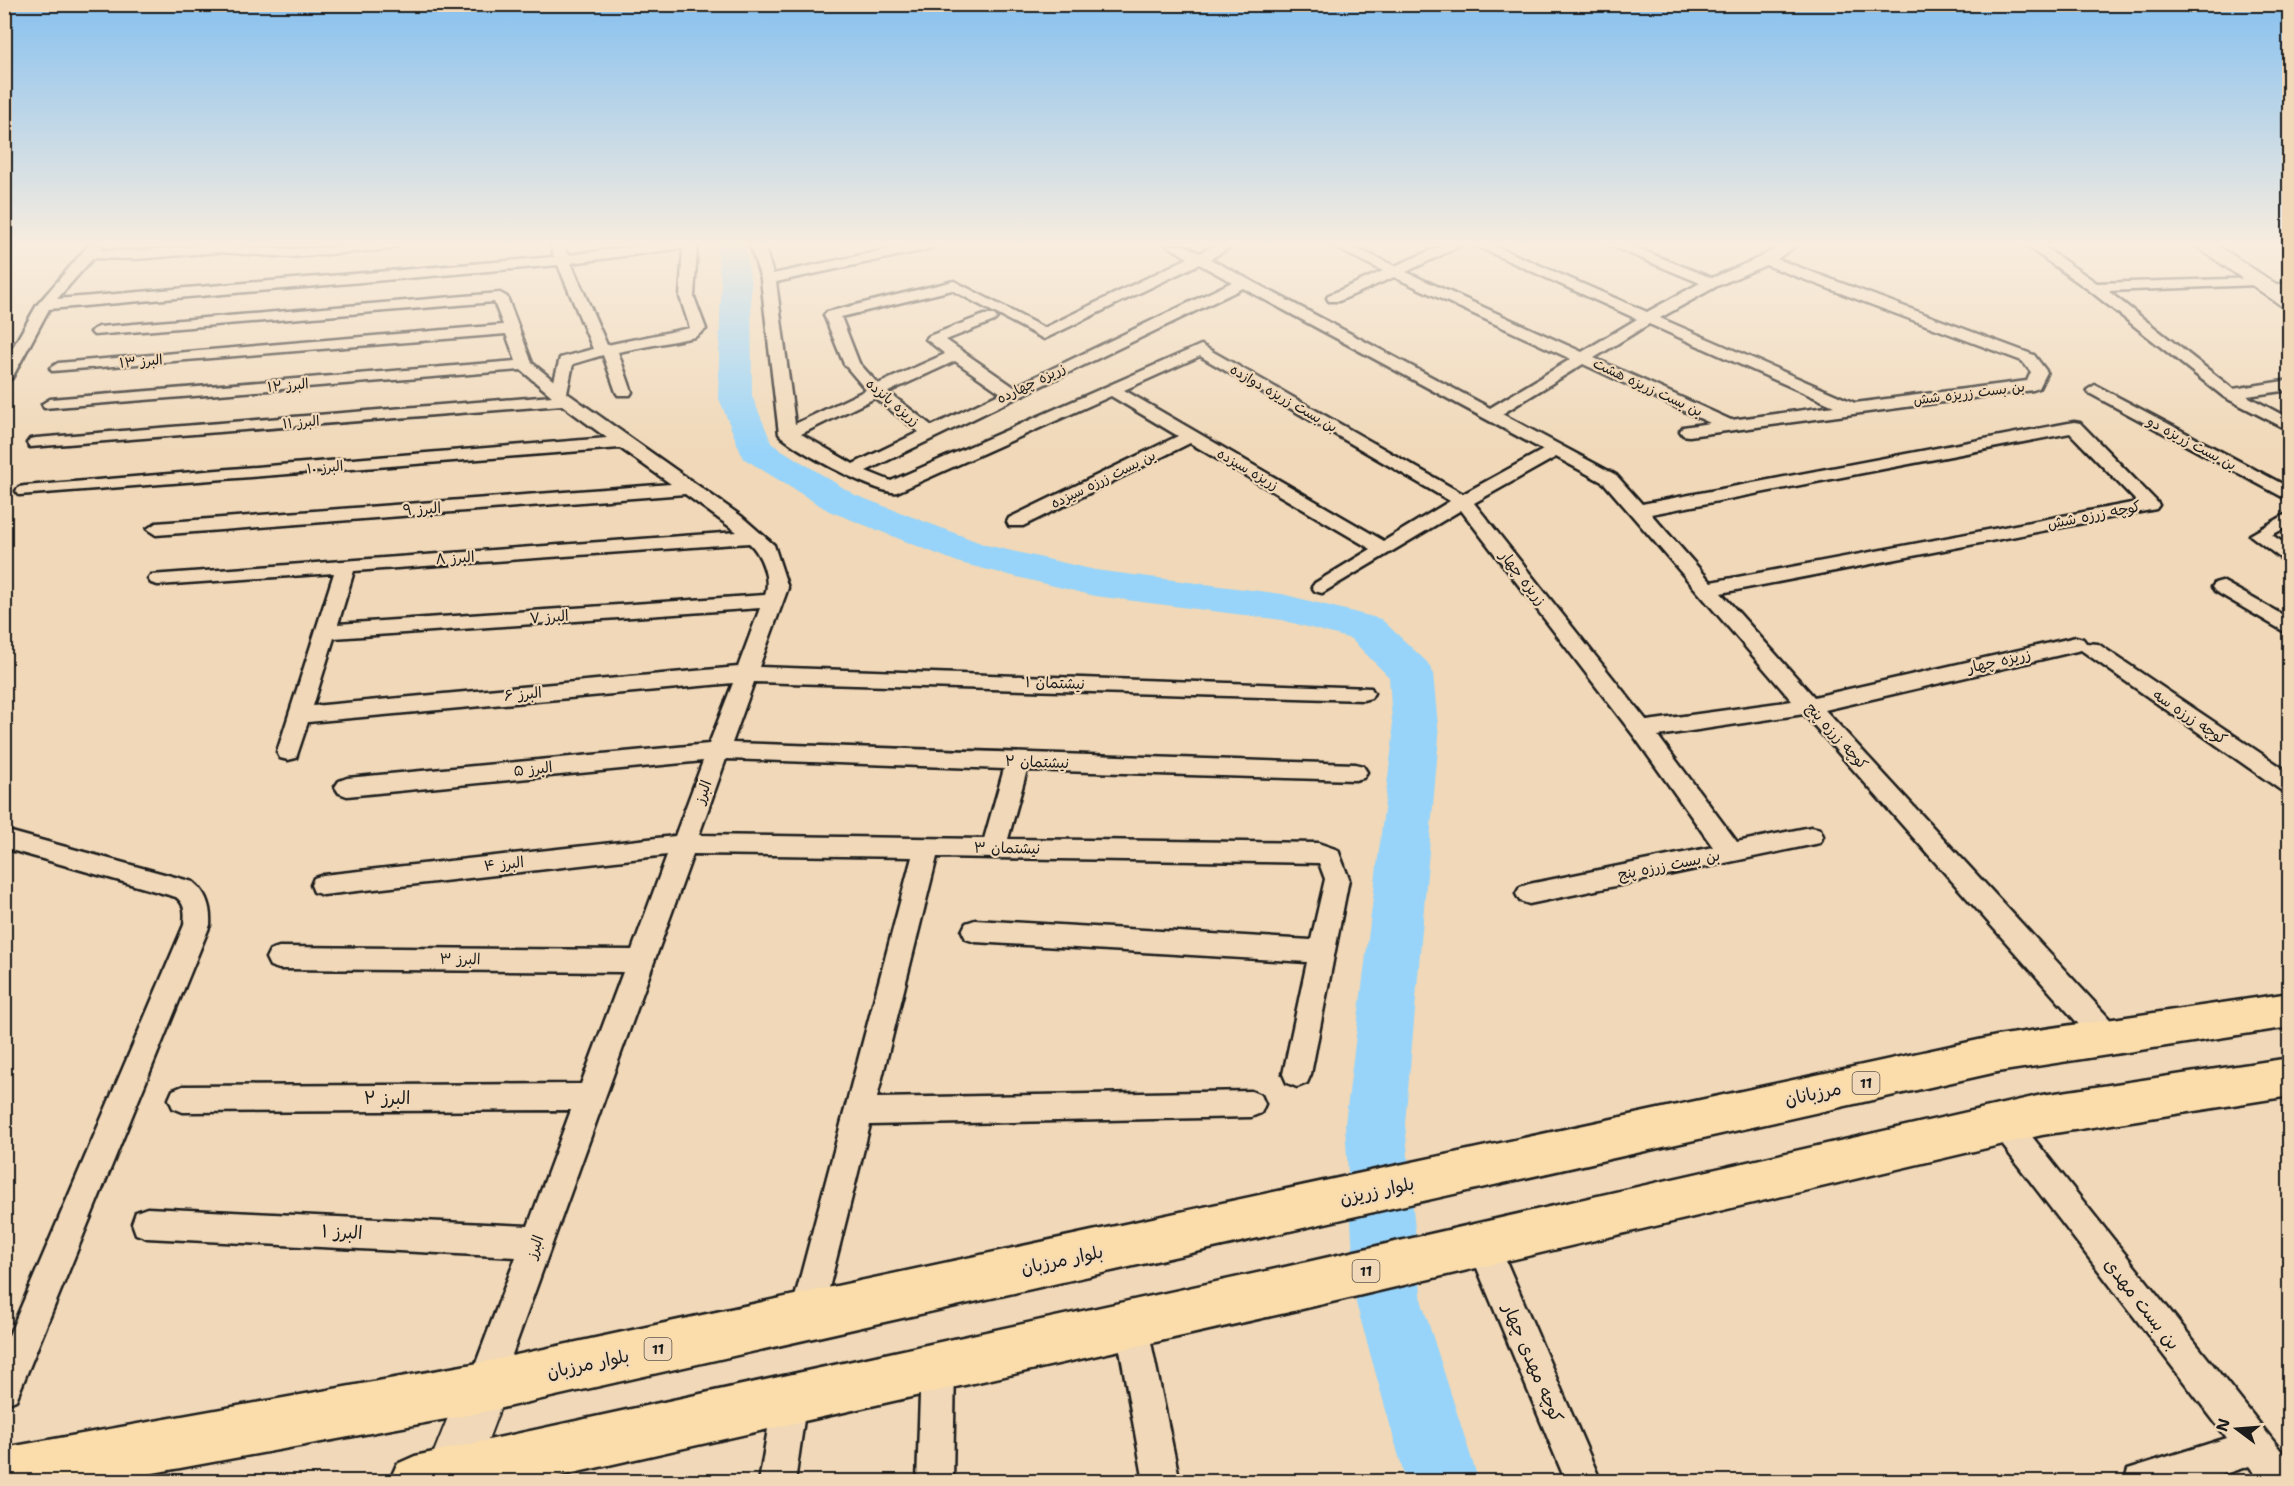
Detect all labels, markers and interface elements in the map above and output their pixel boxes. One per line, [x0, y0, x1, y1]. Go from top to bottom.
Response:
street label: البرز ۱۳ [119, 350, 163, 372]
street label: بن بست زریزه هشت [1590, 354, 1706, 420]
street label: زریزه چهارده [994, 359, 1069, 408]
street label: بن بست زریزه دوازده [1227, 360, 1341, 436]
street label: البرز ۱۲ [267, 374, 309, 396]
street label: زریزه پانزده [862, 374, 924, 431]
street label: بن بست زریزه شش [1912, 377, 2026, 409]
street label: البرز ۱۱ [282, 411, 320, 433]
street label: بن بست زریزه دو [2143, 412, 2240, 474]
street label: زریزه سیزده [1214, 444, 1282, 494]
street label: بن بست زرزه سیزده [1048, 446, 1158, 512]
street label: البرز ۱۰ [306, 456, 344, 478]
street label: کوچه زرزه شش [2046, 496, 2142, 534]
street label: البرز ۹ [402, 498, 442, 520]
street label: زریزه چهار [1495, 546, 1551, 610]
street label: البرز ۸ [435, 547, 475, 569]
street label: البرز ۷ [529, 606, 569, 628]
street label: زریزه چهار [1964, 644, 2033, 678]
street label: نيشتمان ۱ [1025, 672, 1085, 694]
street label: البرز ۶ [503, 682, 543, 706]
street label: کوچه زرزه سه [2149, 685, 2231, 749]
street label: کوچه زرزه پنج [1802, 698, 1872, 774]
street label: نيشتمان ۲ [1005, 751, 1069, 773]
street label: البرز ۵ [512, 757, 554, 781]
street label: البرز [689, 777, 716, 807]
street label: نيشتمان ۳ [974, 837, 1040, 859]
street label: بن بست زرزه پنج [1616, 845, 1722, 885]
street label: البرز ۴ [483, 852, 525, 876]
street label: البرز ۳ [439, 949, 481, 969]
road number: 11 [1852, 1072, 1880, 1094]
street label: مرزبانان [1783, 1076, 1843, 1112]
street label: البرز ۲ [364, 1086, 410, 1110]
street label: بلوار زریزن [1338, 1171, 1416, 1211]
street label: البرز ۱ [321, 1219, 363, 1245]
street label: البرز [521, 1232, 548, 1262]
street label: بلوار مرزبان [1019, 1240, 1105, 1280]
street label: بن بست مهدی [2099, 1253, 2185, 1355]
road number: 11 [1352, 1260, 1380, 1282]
street label: کوچه مهدی چهار [1496, 1298, 1569, 1426]
road number: 11 [644, 1338, 672, 1360]
street label: بلوار مرزبان [545, 1344, 631, 1384]
north arrow [2207, 1399, 2267, 1459]
text: N [2211, 1416, 2235, 1434]

